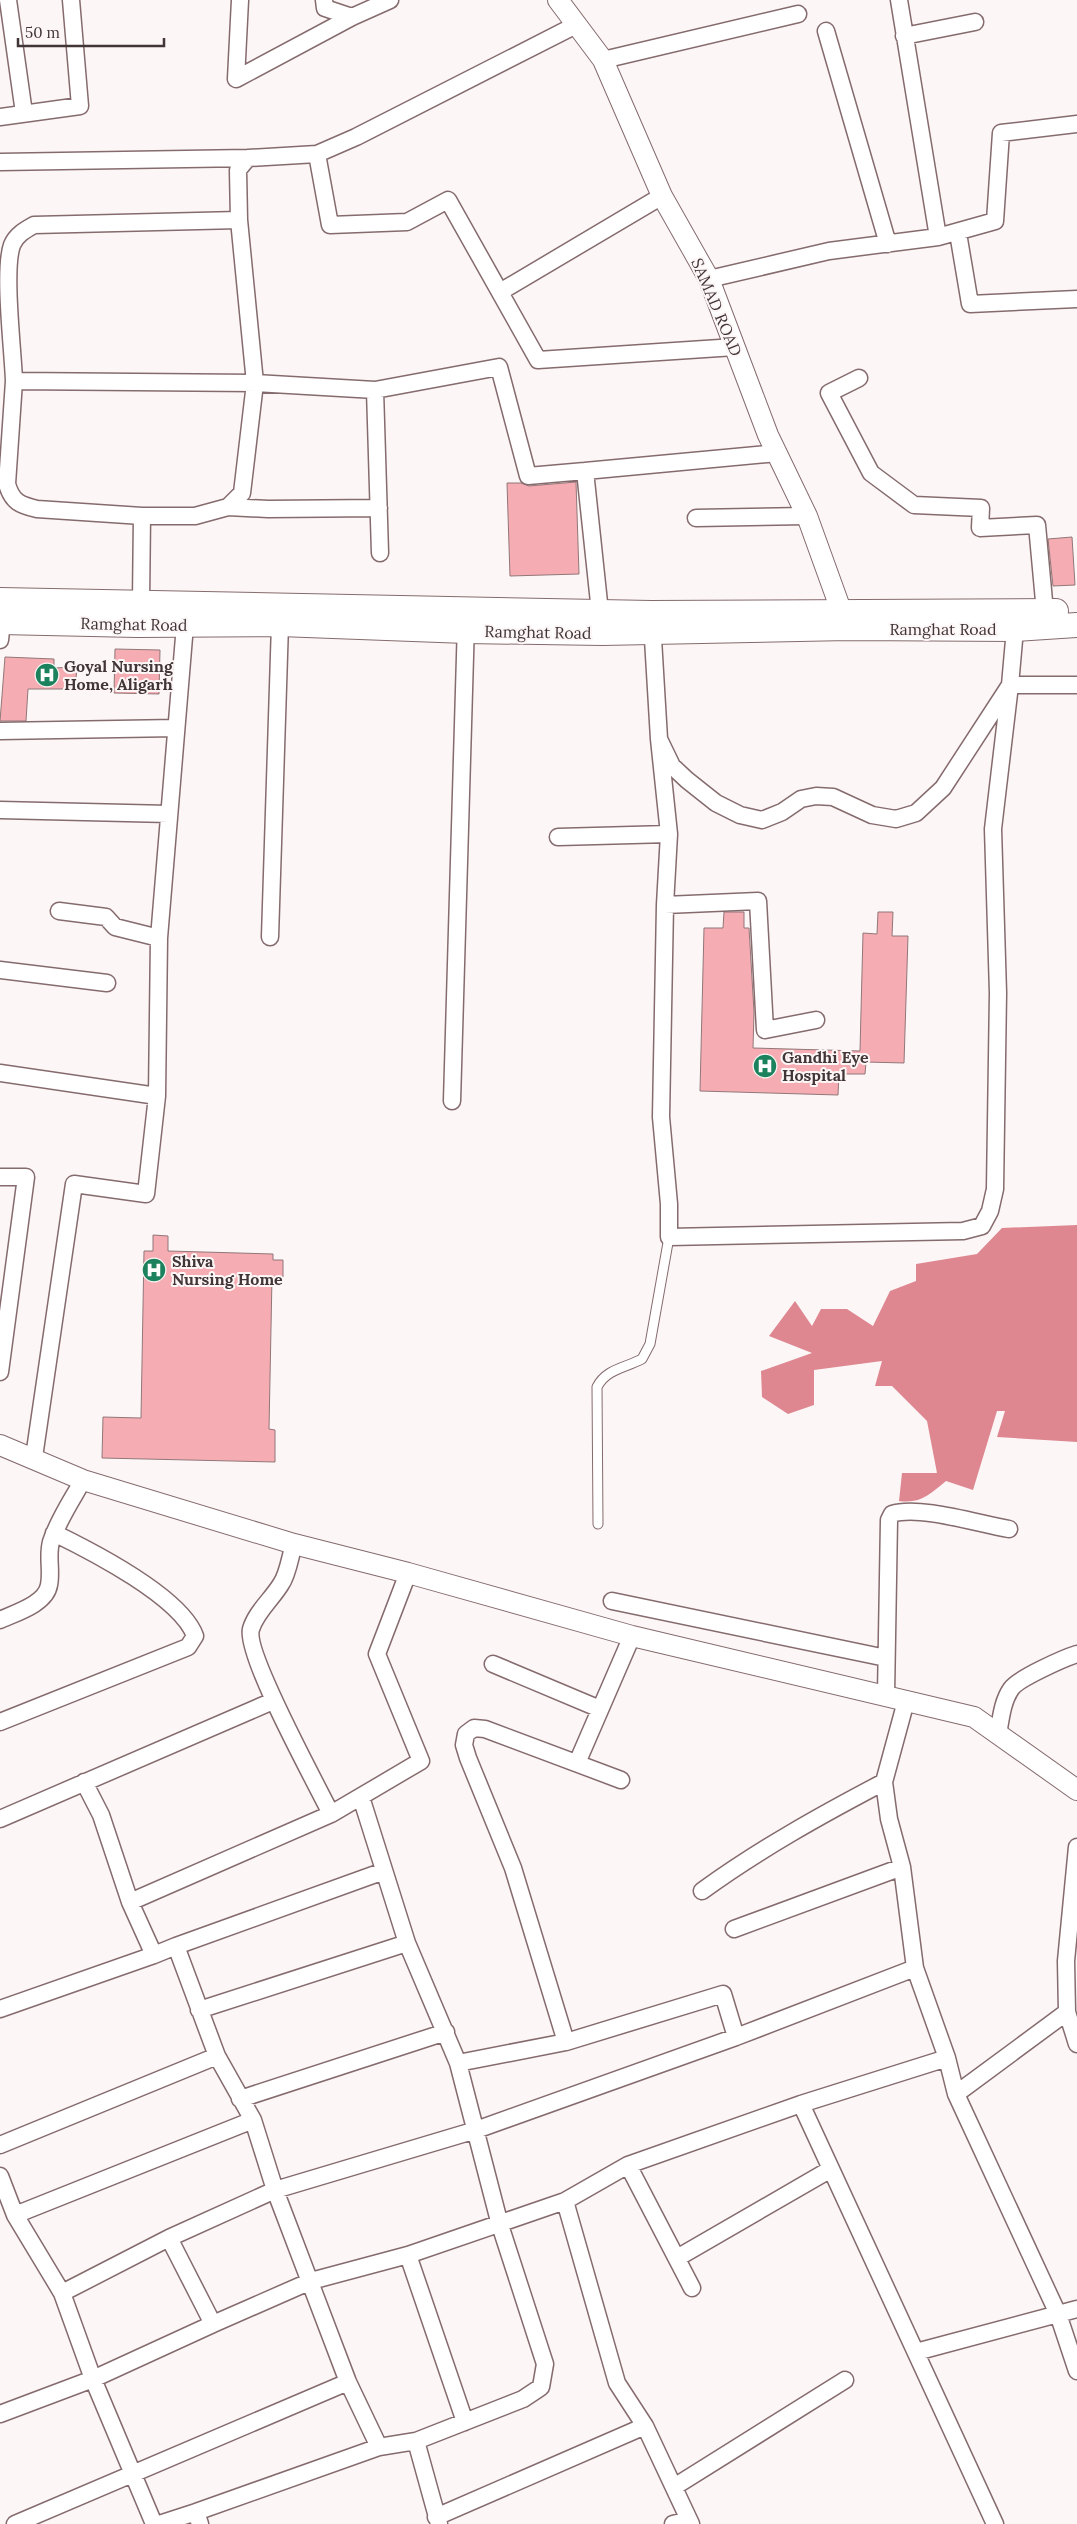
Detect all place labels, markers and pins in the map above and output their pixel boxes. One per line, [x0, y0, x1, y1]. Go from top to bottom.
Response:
place label: Goyal Nursing Home, Aligarh [64, 656, 174, 694]
hospital icon: Goyal Nursing Home, Aligarh [34, 662, 60, 688]
place label: Gandhi Eye Hospital [782, 1047, 869, 1085]
hospital icon: Gandhi Eye Hospital [752, 1053, 778, 1079]
place label: Shiva Nursing Home [172, 1251, 283, 1289]
hospital icon: Shiva Nursing Home [141, 1257, 167, 1283]

